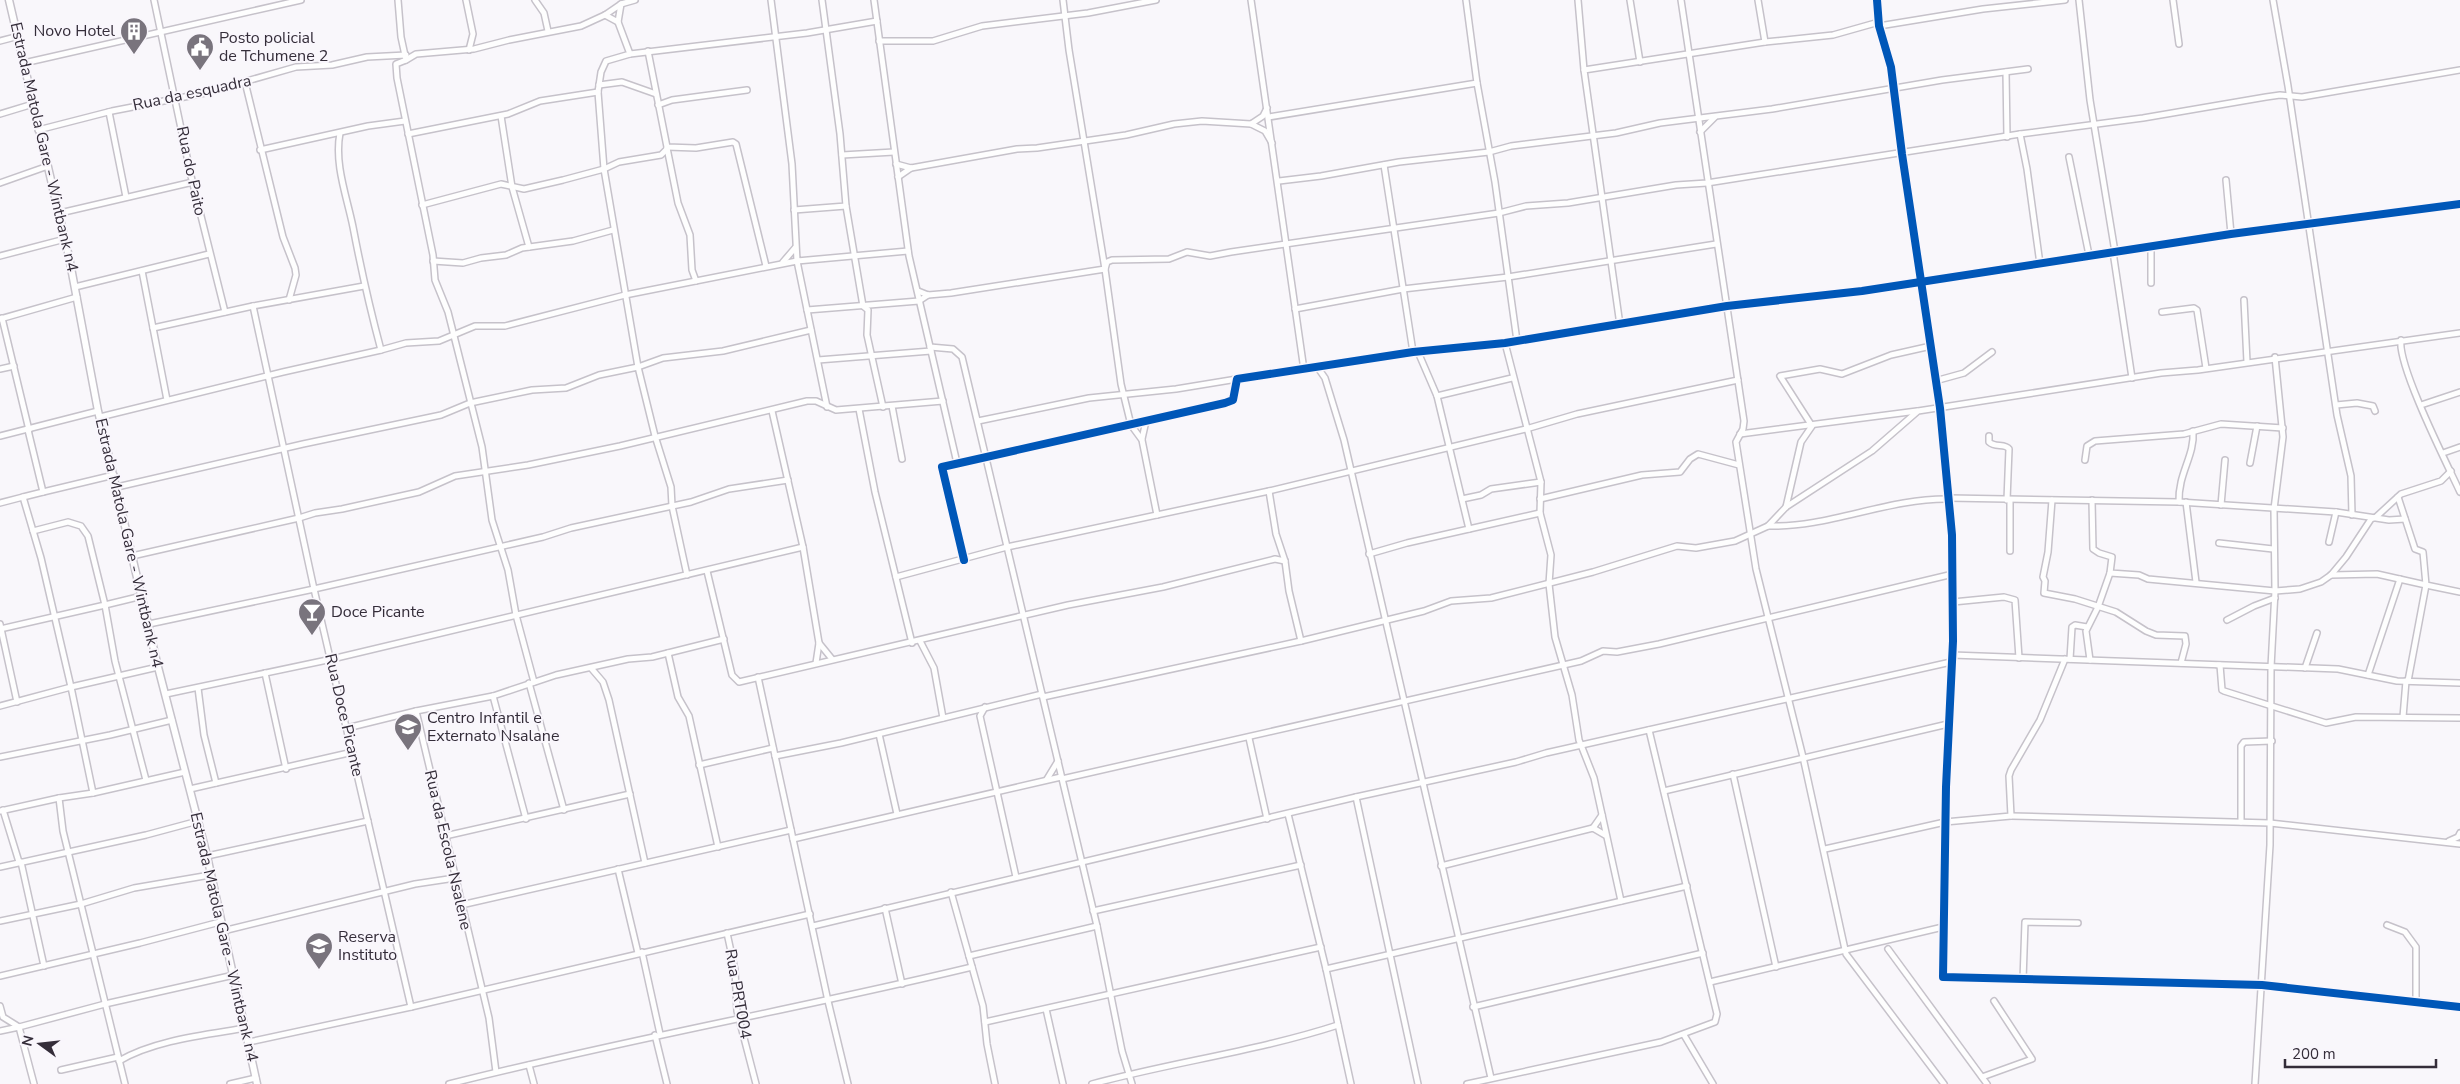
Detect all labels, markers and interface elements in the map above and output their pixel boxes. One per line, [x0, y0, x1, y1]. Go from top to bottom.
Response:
building icon: Novo Hotel [119, 16, 149, 55]
street label: Estrada Matola Gare - Wintbank n4 [5, 20, 84, 274]
place label: Novo Hotel [33, 20, 115, 42]
place label: Posto policial de Tchumene 2 [219, 27, 328, 67]
public building icon: Posto policial de Tchumene 2 [185, 32, 215, 71]
street label: Rua da esquadra [131, 70, 253, 116]
street label: Rua do Paito [171, 124, 211, 218]
street label: Estrada Matola Gare - Wintbank n4 [90, 416, 169, 670]
bar icon: Doce Picante [297, 597, 327, 636]
place label: Doce Picante [331, 601, 424, 623]
street label: Rua Doce Picante [319, 651, 369, 779]
place label: Centro Infantil e Externato Nsalane [427, 707, 559, 747]
school or university icon: Centro Infantil e Externato Nsalane [393, 712, 423, 751]
street label: Rua da Escola Nsalene [419, 768, 477, 932]
street label: Estrada Matola Gare - Wintbank n4 [185, 810, 264, 1064]
place label: Reserva Instituto [338, 926, 397, 966]
school or university icon: Reserva Instituto [304, 931, 334, 970]
street label: Rua PRT004 [719, 947, 757, 1041]
north arrow [15, 1019, 65, 1069]
text: N [17, 1033, 38, 1048]
scale bar [2285, 1036, 2436, 1068]
text: 200 m [2292, 1044, 2336, 1064]

